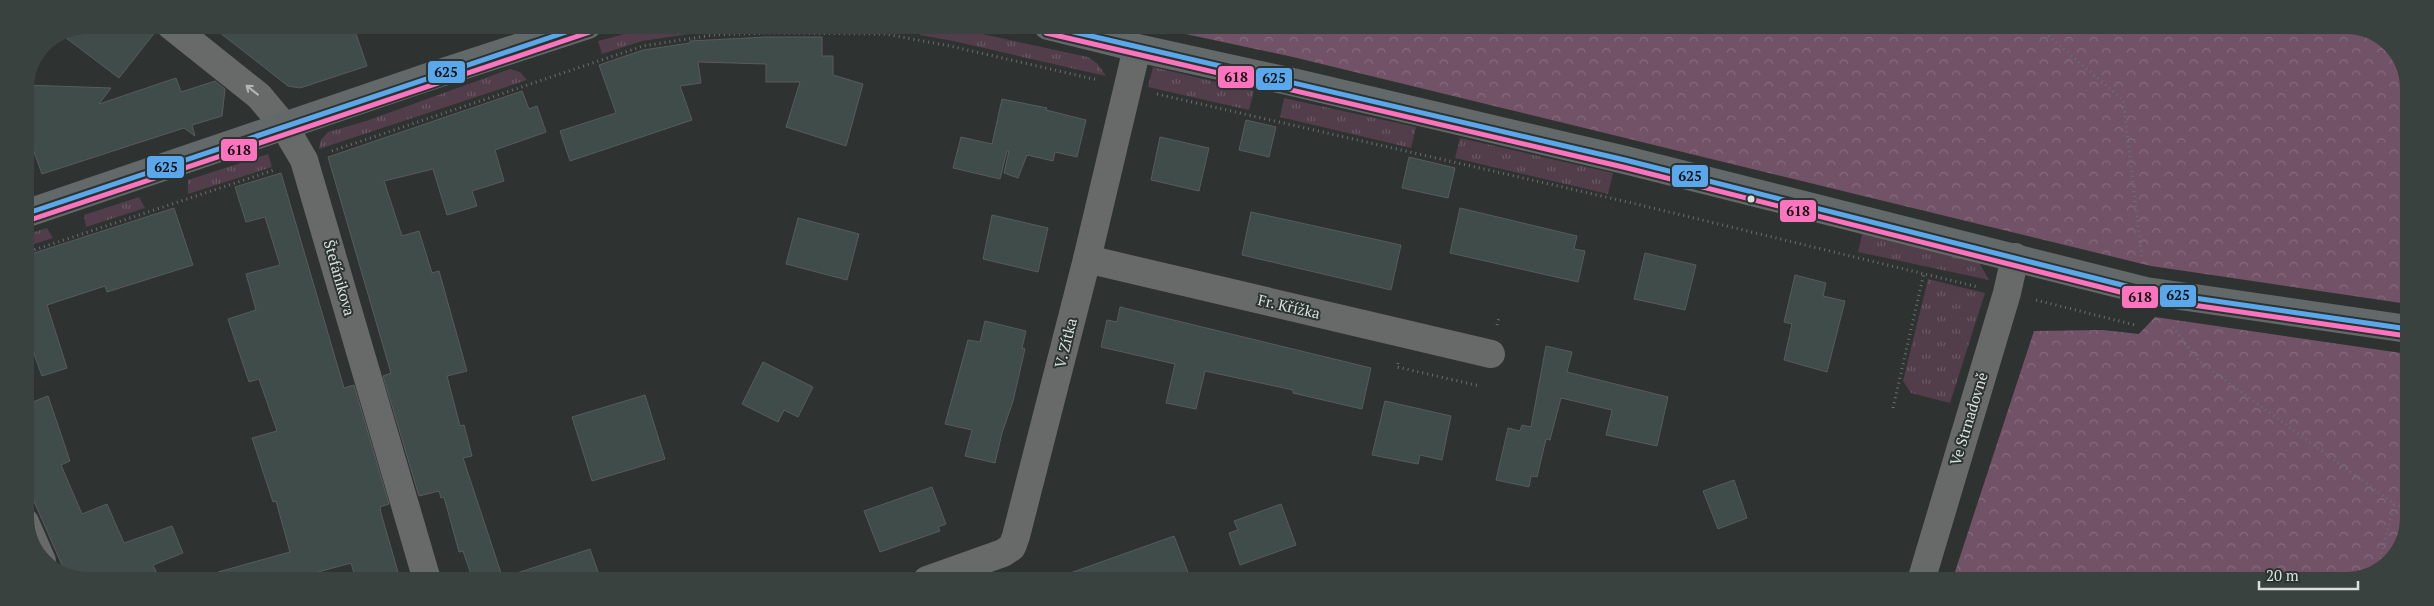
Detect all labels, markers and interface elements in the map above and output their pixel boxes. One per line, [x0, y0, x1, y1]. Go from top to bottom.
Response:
line badge: 625 [427, 60, 466, 84]
text: 625 [434, 62, 458, 81]
line badge: 618 [1217, 65, 1255, 89]
text: 618 [1224, 67, 1248, 86]
line badge: 625 [1255, 67, 1293, 91]
text: 625 [1262, 68, 1286, 87]
one-way arrow [245, 84, 258, 95]
line badge: 618 [220, 138, 258, 162]
text: 618 [227, 140, 251, 159]
line badge: 625 [146, 155, 185, 179]
text: 625 [154, 157, 178, 176]
line badge: 625 [1671, 164, 1709, 188]
text: 625 [1678, 166, 1702, 185]
unlabelled marker [1746, 194, 1756, 204]
line badge: 618 [1779, 199, 1817, 223]
text: 618 [1786, 201, 1810, 220]
street label: Štefánikova [320, 237, 360, 318]
line badge: 625 [2159, 284, 2197, 308]
line badge: 618 [2121, 285, 2159, 309]
text: 625 [2166, 285, 2190, 304]
text: 618 [2128, 287, 2152, 306]
street label: Fr. Křížka [1256, 289, 1323, 323]
street label: V. Zítka [1049, 315, 1081, 370]
street label: Ve Strnadovně [1944, 370, 1992, 468]
scale bar [2259, 558, 2358, 590]
text: 20 m [2266, 565, 2299, 585]

